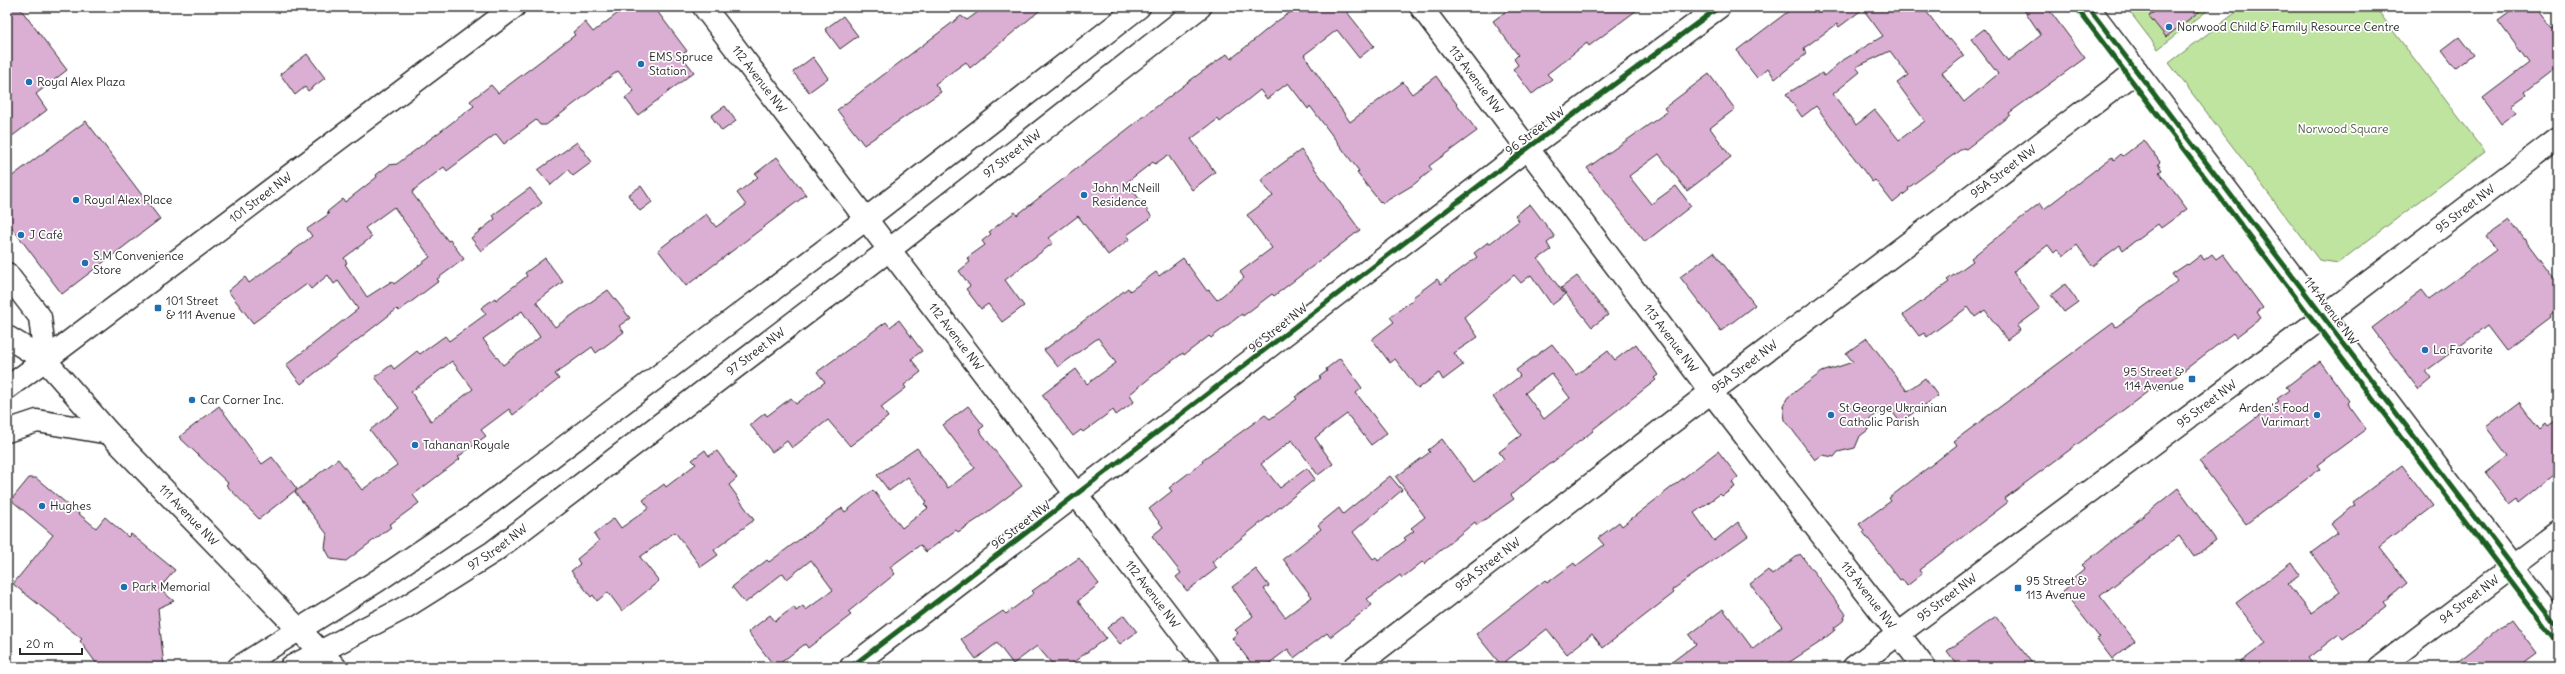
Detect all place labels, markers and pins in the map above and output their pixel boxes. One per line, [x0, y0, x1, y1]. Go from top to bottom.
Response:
place label: Norwood Child & Family Resource Centre [2177, 19, 2399, 34]
marker: Norwood Child & Family Resource Centre [2164, 22, 2174, 32]
place label: EMS Spruce Station [649, 49, 713, 78]
marker: EMS Spruce Station [636, 59, 646, 69]
place label: Royal Alex Plaza [37, 74, 126, 89]
marker: Royal Alex Plaza [24, 77, 34, 87]
place label: John McNeill Residence [1092, 180, 1160, 209]
marker: John McNeill Residence [1079, 190, 1089, 200]
place label: Royal Alex Place [84, 192, 172, 207]
marker: Royal Alex Place [71, 195, 81, 205]
place label: J Café [29, 227, 63, 242]
marker: J Café [16, 230, 26, 240]
place label: S.M Convenience Store [93, 248, 184, 277]
marker: S.M Convenience Store [80, 258, 90, 268]
place label: 101 Street & 111 Avenue [166, 293, 235, 322]
marker: 101 Street & 111 Avenue [153, 303, 163, 313]
place label: La Favorite [2433, 342, 2493, 357]
marker: La Favorite [2420, 345, 2430, 355]
place label: 95 Street & 114 Avenue [2123, 364, 2184, 393]
marker: 95 Street & 114 Avenue [2187, 374, 2197, 384]
place label: Car Corner Inc. [200, 392, 284, 407]
marker: Car Corner Inc. [187, 395, 197, 405]
place label: St George Ukrainian Catholic Parish [1839, 400, 1947, 429]
place label: Arden's Food Varimart [2239, 400, 2309, 429]
marker: St George Ukrainian Catholic Parish [1826, 410, 1836, 420]
marker: Arden's Food Varimart [2312, 410, 2322, 420]
place label: Tahanan Royale [423, 437, 510, 452]
marker: Tahanan Royale [410, 440, 420, 450]
place label: Hughes [50, 498, 91, 513]
marker: Hughes [37, 501, 47, 511]
place label: 95 Street & 113 Avenue [2026, 573, 2087, 602]
place label: Park Memorial [132, 579, 210, 594]
marker: Park Memorial [119, 582, 129, 592]
marker: 95 Street & 113 Avenue [2013, 583, 2023, 593]

